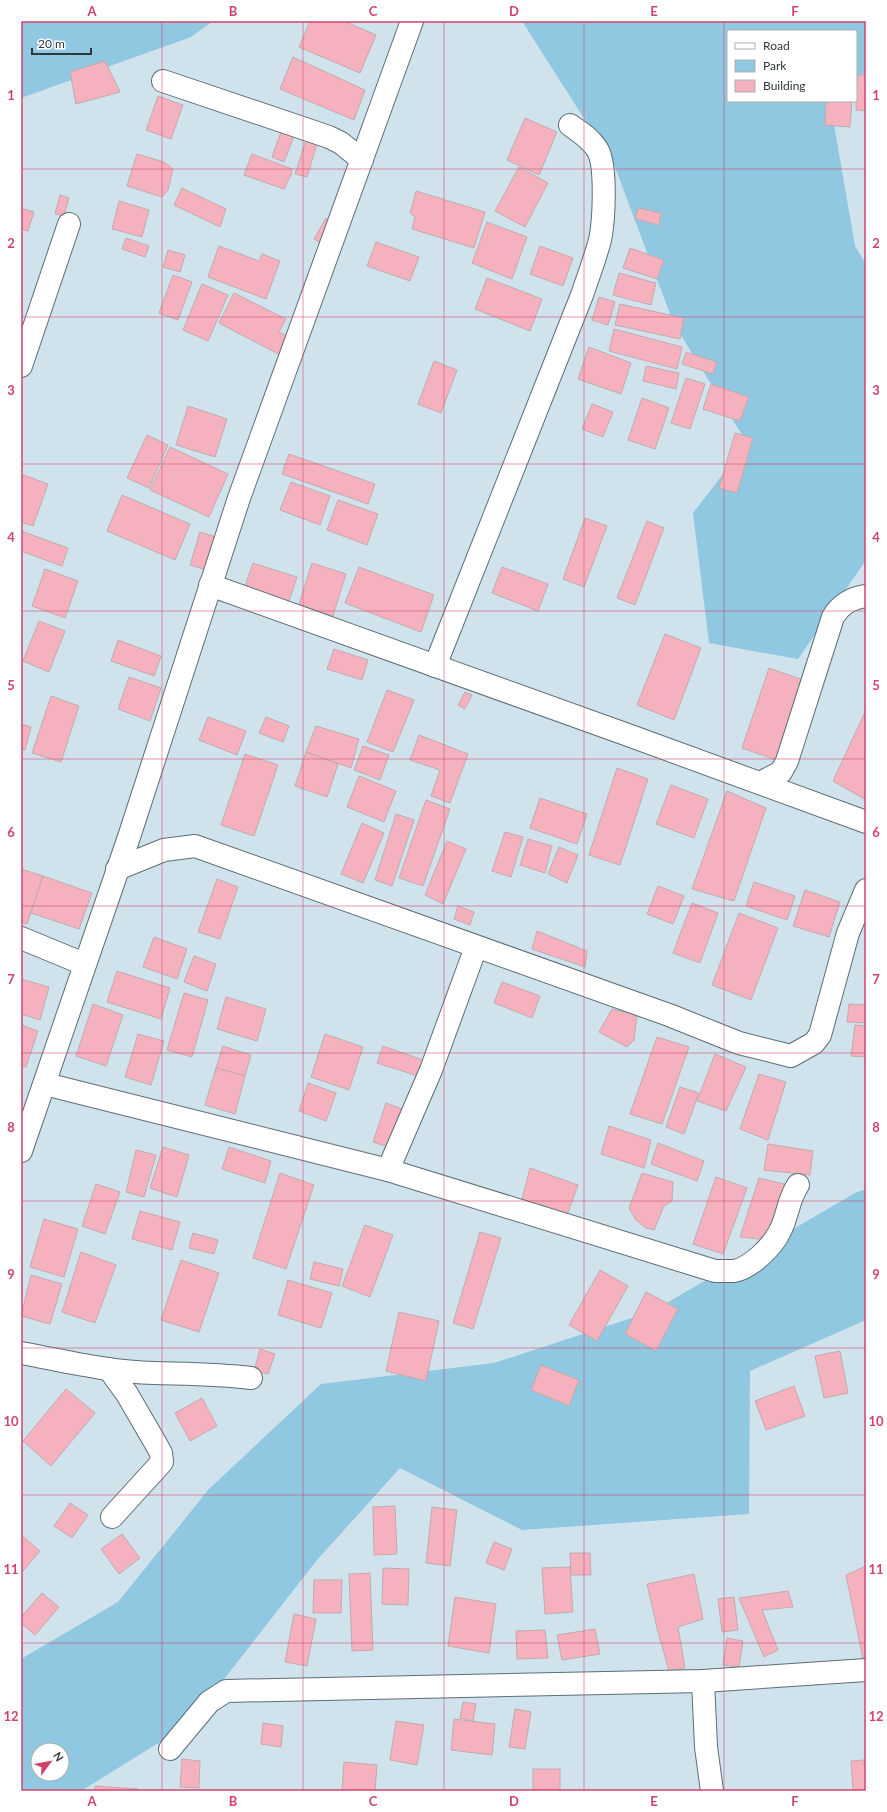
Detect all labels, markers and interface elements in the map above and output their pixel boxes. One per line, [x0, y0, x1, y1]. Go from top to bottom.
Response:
text: A [86, 3, 97, 19]
text: B [229, 3, 238, 19]
text: C [369, 3, 378, 19]
text: D [509, 3, 519, 19]
text: E [650, 3, 658, 19]
text: F [791, 3, 799, 19]
scale bar [32, 30, 91, 56]
legend [727, 30, 857, 102]
text: 20 m [38, 36, 65, 51]
text: Road [763, 38, 790, 53]
text: Park [763, 58, 787, 73]
text: Building [763, 78, 806, 93]
text: 1 [7, 87, 15, 103]
text: 1 [872, 87, 880, 103]
text: 2 [7, 235, 15, 251]
text: 2 [872, 235, 880, 251]
text: 3 [7, 382, 15, 398]
text: 3 [872, 382, 880, 398]
text: 4 [7, 529, 15, 545]
text: 4 [872, 529, 880, 545]
text: 5 [7, 677, 15, 693]
text: 5 [872, 677, 880, 693]
text: 6 [7, 824, 15, 840]
text: 6 [872, 824, 880, 840]
text: 7 [7, 971, 15, 987]
text: 7 [872, 971, 880, 987]
text: 8 [7, 1119, 15, 1135]
text: 8 [872, 1119, 880, 1135]
text: 9 [7, 1266, 15, 1282]
text: 9 [872, 1266, 880, 1282]
text: 10 [3, 1413, 19, 1429]
text: 10 [868, 1413, 884, 1429]
text: 11 [3, 1561, 19, 1577]
text: 11 [868, 1561, 884, 1577]
text: 12 [3, 1708, 19, 1724]
text: 12 [868, 1708, 884, 1724]
north arrow [30, 1742, 70, 1782]
text: N [51, 1749, 67, 1763]
text: A [86, 1793, 97, 1809]
text: B [229, 1793, 238, 1809]
text: C [369, 1793, 378, 1809]
text: D [509, 1793, 519, 1809]
text: E [650, 1793, 658, 1809]
text: F [791, 1793, 799, 1809]

